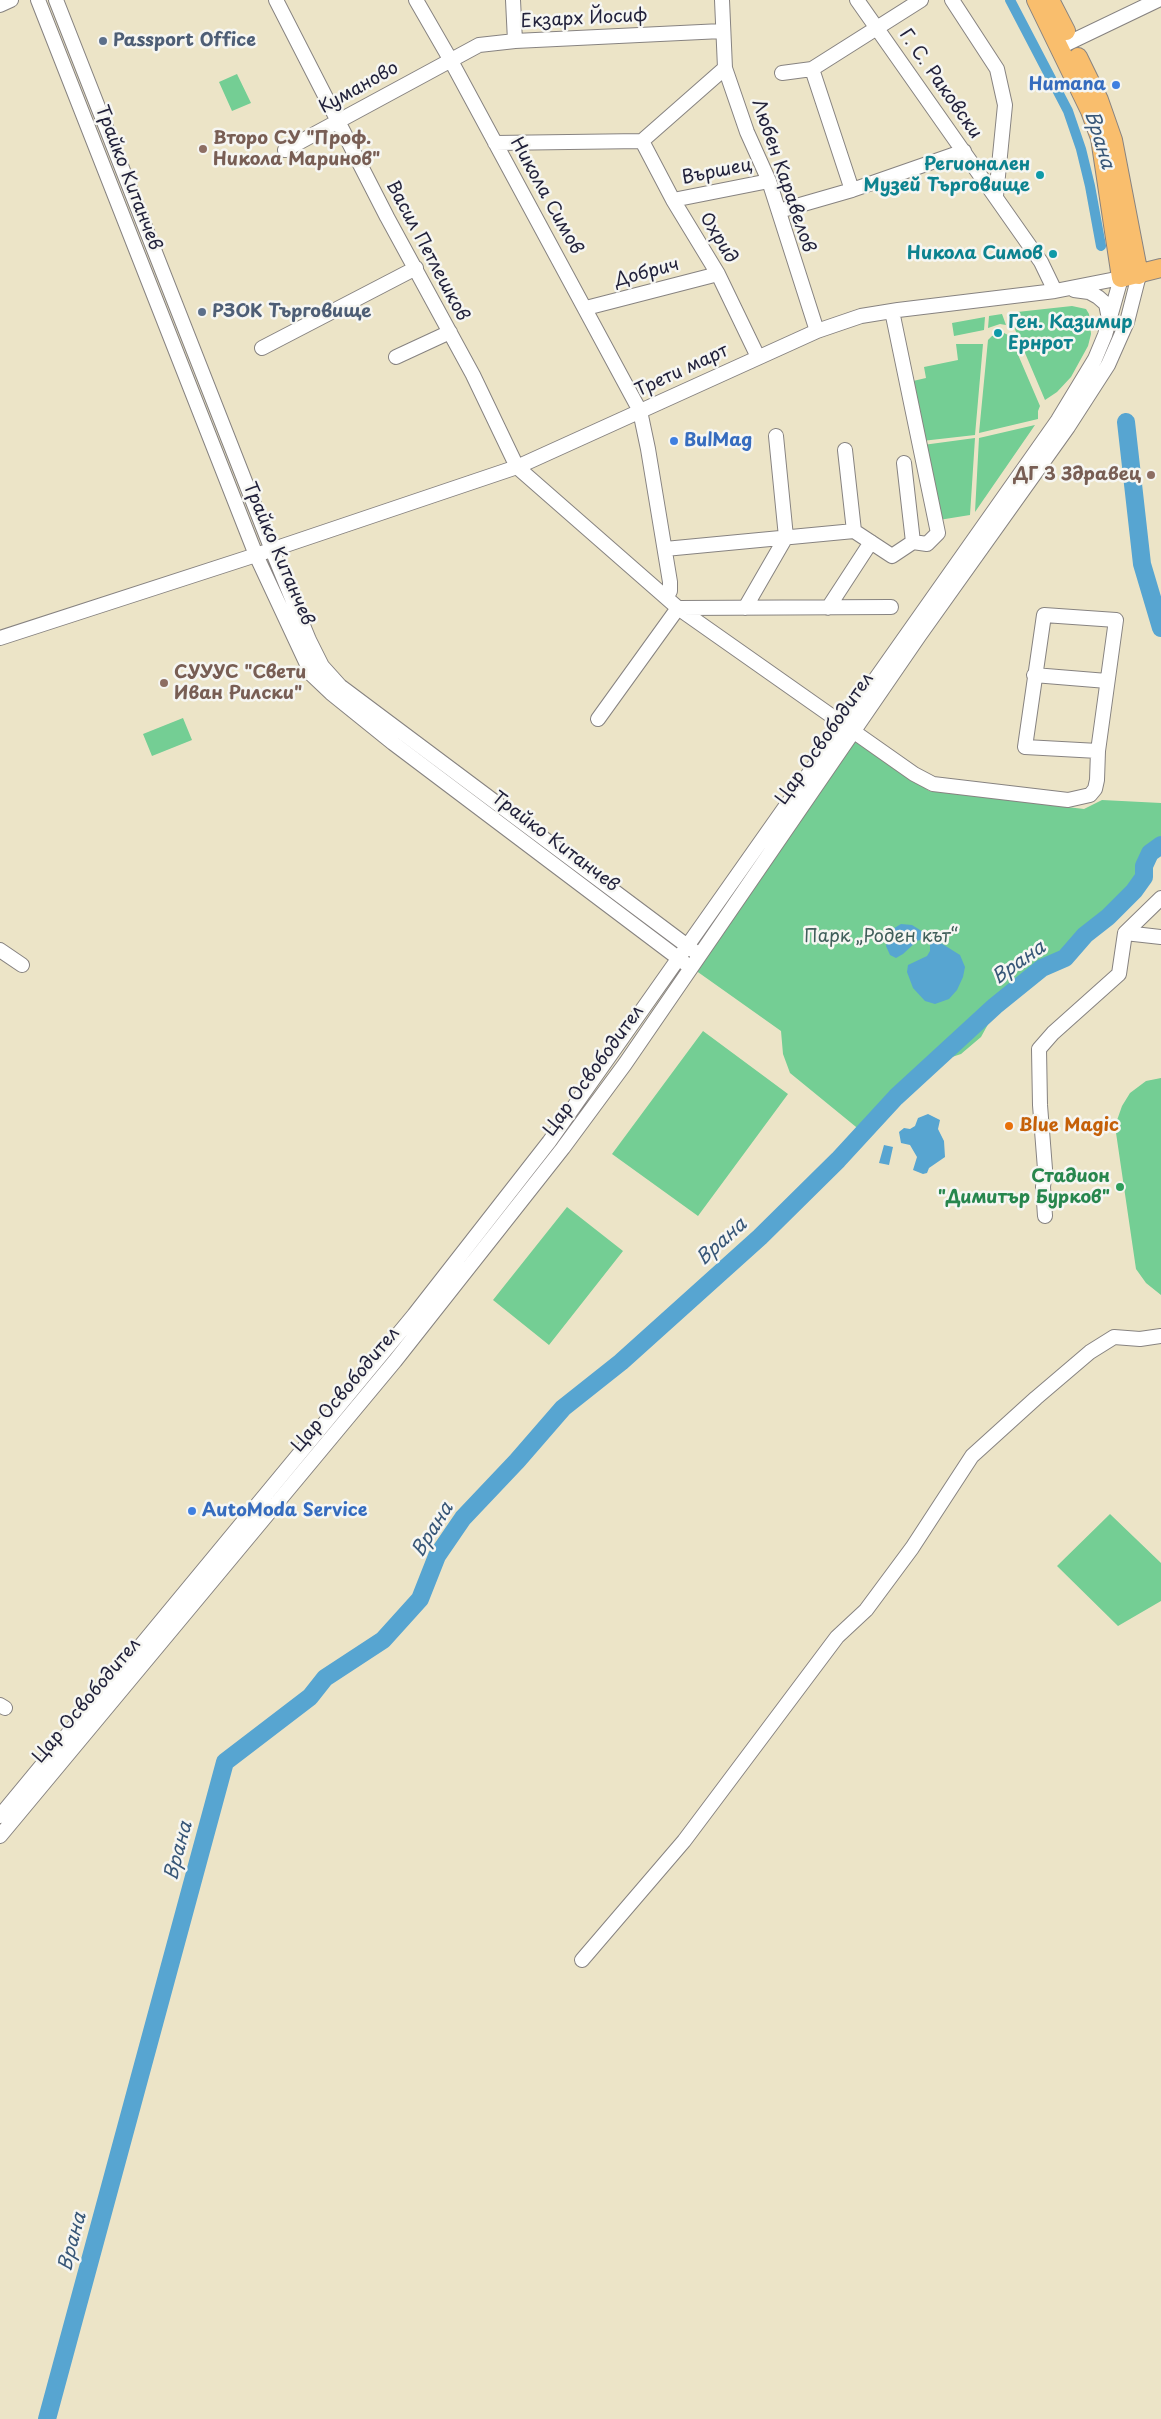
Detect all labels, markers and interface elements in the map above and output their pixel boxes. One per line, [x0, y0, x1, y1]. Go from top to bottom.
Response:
street label: Екзарх Йосиф [520, 5, 648, 33]
street label: Г. С. Раковски [894, 25, 986, 143]
place label: Passport Office [113, 30, 256, 52]
marker: Passport Office [97, 35, 109, 47]
street label: Куманово [316, 57, 402, 119]
place label: Humana [1029, 74, 1106, 96]
marker: Humana [1110, 79, 1122, 91]
street label: Любен Каравелов [747, 96, 819, 256]
street label: Трайко Китанчев [90, 102, 166, 254]
water label: Врана [1079, 108, 1119, 172]
place label: Второ СУ "Проф. Никола Маринов" [213, 128, 380, 170]
street label: Никола Симов [505, 134, 587, 258]
marker: Второ СУ "Проф. Никола Маринов" [197, 143, 209, 155]
place label: Регионален Музей Търговище [864, 154, 1030, 196]
street label: Вършец [680, 155, 754, 189]
marker: Регионален Музей Търговище [1034, 169, 1046, 181]
street label: Васил Петлешков [381, 177, 473, 325]
street label: Охрид [694, 209, 742, 267]
place label: Никола Симов [907, 243, 1043, 265]
marker: Никола Симов [1047, 248, 1059, 260]
street label: Добрич [612, 254, 682, 292]
place label: РЗОК Търговище [212, 301, 371, 323]
marker: РЗОК Търговище [196, 306, 208, 318]
place label: Ген. Казимир Ернрот [1008, 312, 1133, 354]
marker: Ген. Казимир Ернрот [992, 327, 1004, 339]
street label: Трети март [632, 340, 732, 402]
place label: BulMag [684, 430, 752, 452]
marker: BulMag [668, 435, 680, 447]
place label: ДГ 3 Здравец [1013, 464, 1141, 486]
marker: ДГ 3 Здравец [1145, 469, 1157, 481]
street label: Трайко Китанчев [238, 479, 318, 629]
place label: СУУУС "Свети Иван Рилски" [174, 662, 306, 704]
street label: Цар Освободител [771, 669, 879, 809]
marker: СУУУС "Свети Иван Рилски" [158, 677, 170, 689]
street label: Трайко Китанчев [487, 787, 623, 897]
park label: Парк „Роден кът“ [804, 926, 958, 948]
water label: Врана [988, 937, 1050, 989]
street label: Цар Освободител [539, 1001, 649, 1141]
place label: Blue Magic [1019, 1115, 1119, 1137]
marker: Blue Magic [1003, 1120, 1015, 1132]
place label: Стадион "Димитър Бурков" [938, 1166, 1110, 1208]
marker: Стадион "Димитър Бурков" [1114, 1181, 1126, 1193]
water label: Врана [692, 1214, 752, 1270]
street label: Цар Освободител [287, 1323, 405, 1457]
water label: Врана [408, 1499, 458, 1561]
place label: AutoModa Service [202, 1500, 367, 1522]
marker: AutoModa Service [186, 1505, 198, 1517]
street label: Цар Освободител [28, 1634, 146, 1768]
water label: Врана [160, 1819, 198, 1883]
water label: Врана [54, 2210, 92, 2274]

